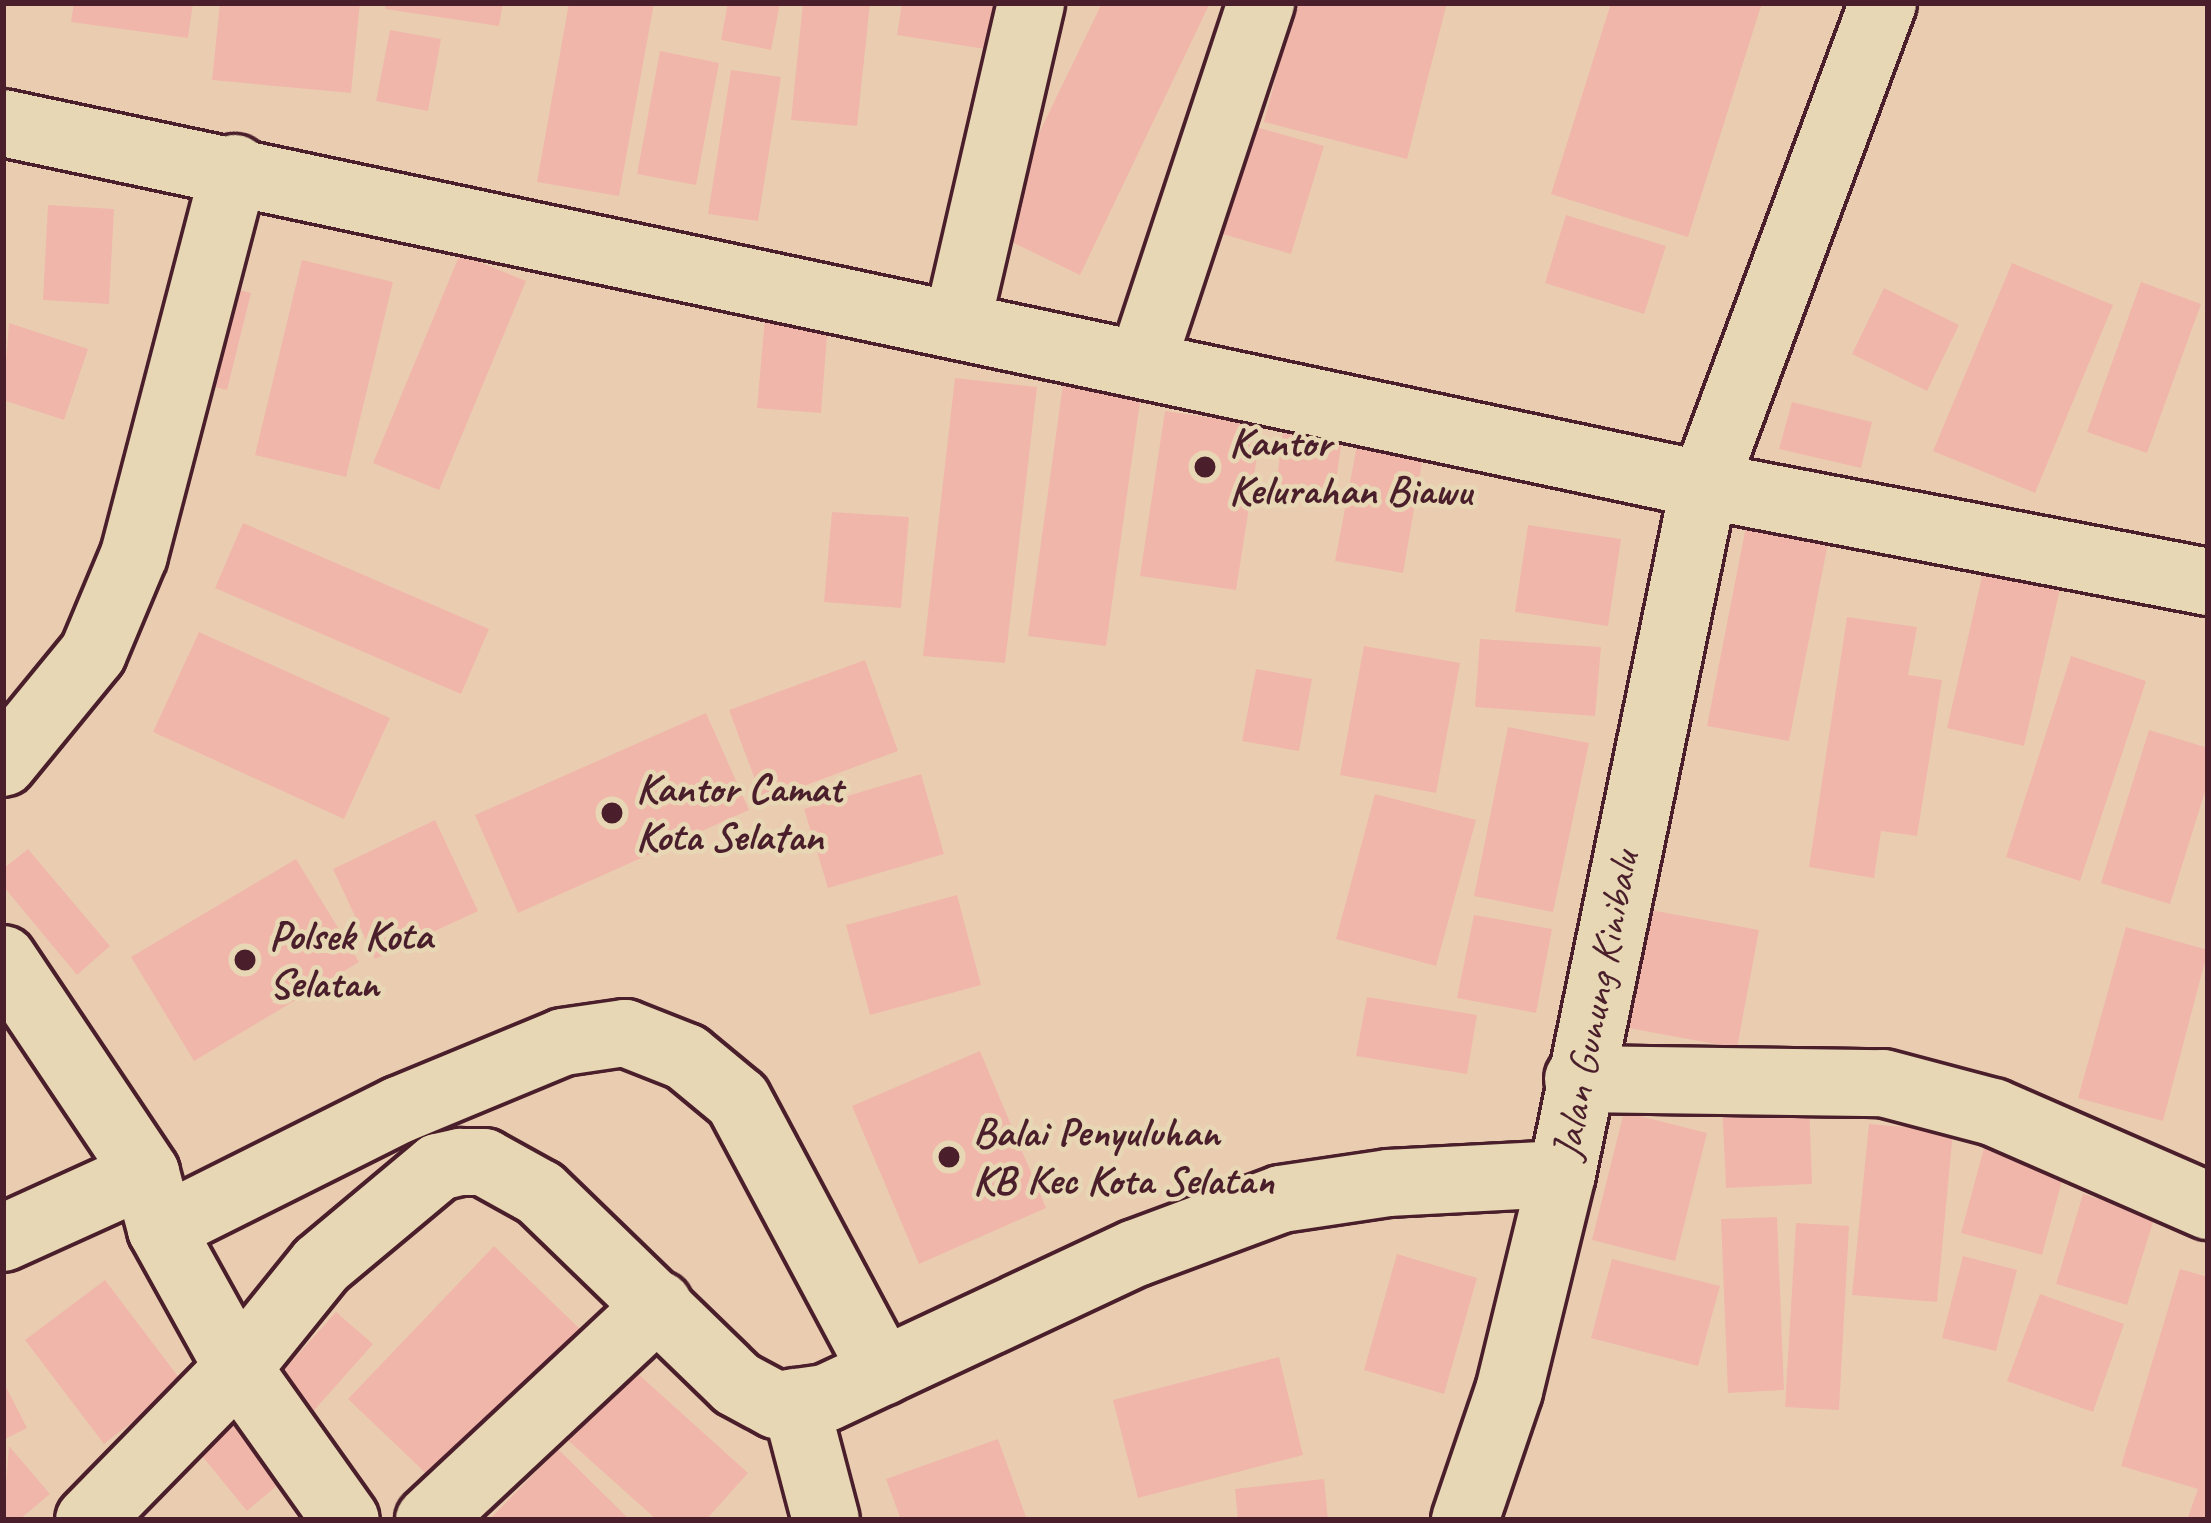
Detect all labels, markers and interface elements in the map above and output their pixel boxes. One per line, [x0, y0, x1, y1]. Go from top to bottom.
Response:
place label: Kantor Kelurahan Biawu [1229, 418, 1472, 516]
marker: Kantor Kelurahan Biawu [1192, 454, 1218, 480]
place label: Kantor Camat Kota Selatan [636, 764, 842, 862]
marker: Kantor Camat Kota Selatan [599, 800, 625, 826]
street label: Jalan Gunung Kinibalu [1541, 847, 1651, 1163]
place label: Polsek Kota Selatan [269, 911, 430, 1010]
marker: Polsek Kota Selatan [232, 947, 258, 973]
place label: Balai Penyuluhan KB Kec Kota Selatan [973, 1108, 1271, 1206]
marker: Balai Penyuluhan KB Kec Kota Selatan [936, 1144, 962, 1170]

